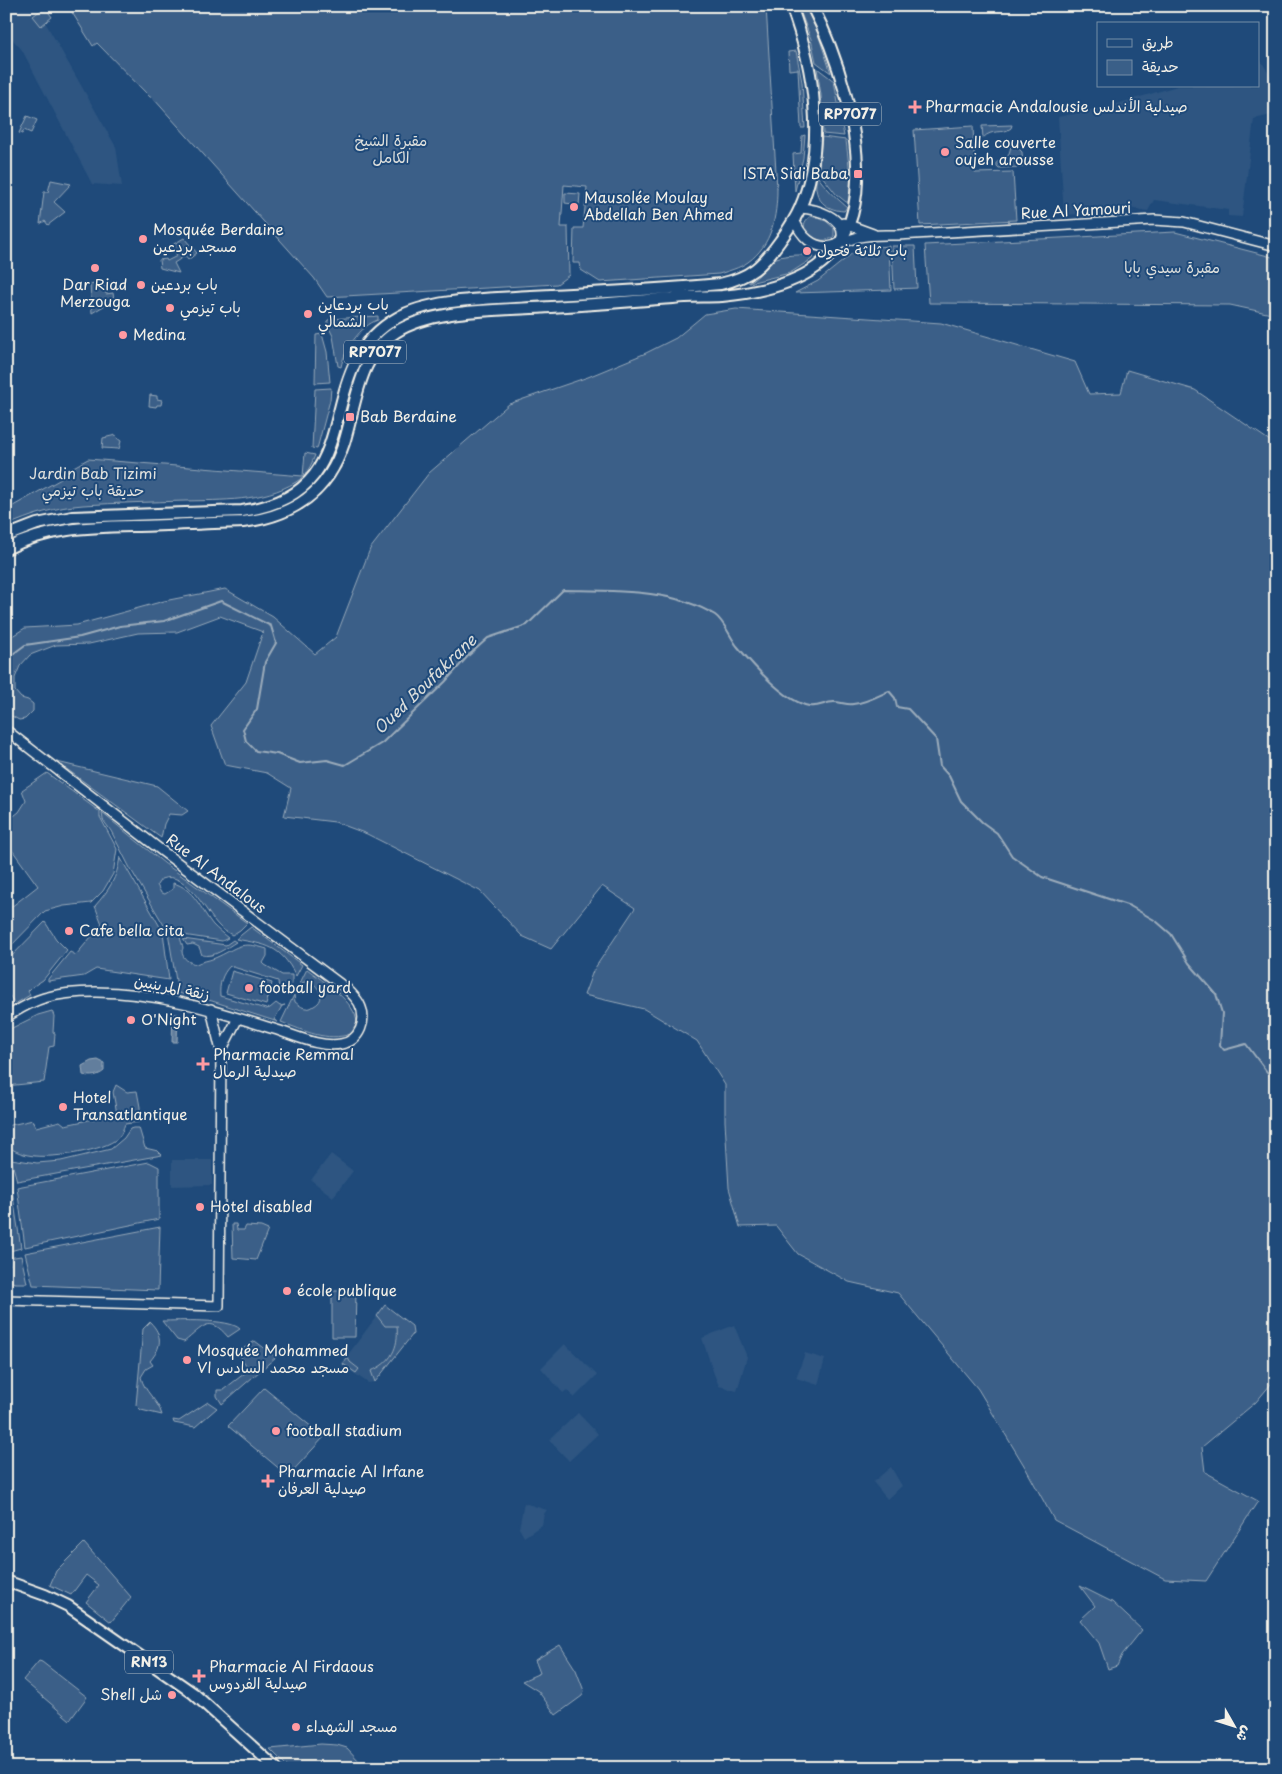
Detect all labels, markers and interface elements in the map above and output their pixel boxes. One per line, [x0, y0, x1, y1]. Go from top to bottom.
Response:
legend [1097, 22, 1260, 88]
text: طريق [1142, 30, 1174, 53]
text: حديقة [1142, 54, 1179, 77]
place label: Pharmacie Andalousie صيدلية الأندلس [925, 94, 1187, 117]
marker: Pharmacie Andalousie صيدلية الأندلس [909, 101, 921, 113]
road number: RP7077 [819, 102, 881, 126]
park label: مقبرة الشيخ الكامل [355, 128, 427, 168]
place label: Salle couverte oujeh arousse [955, 130, 1056, 170]
marker: Salle couverte oujeh arousse [939, 146, 951, 158]
place label: ISTA Sidi Baba [743, 161, 849, 184]
marker: ISTA Sidi Baba [852, 168, 864, 180]
place label: Mausolée Moulay Abdellah Ben Ahmed [584, 185, 733, 225]
street label: Rue Al Yamouri [1020, 195, 1132, 224]
marker: Mausolée Moulay Abdellah Ben Ahmed [568, 201, 580, 213]
place label: Mosquée Berdaine مسجد بردعين [153, 217, 284, 257]
marker: Mosquée Berdaine مسجد بردعين [137, 233, 149, 245]
place label: باب ثلاثة فحول [817, 238, 907, 261]
marker: باب ثلاثة فحول [801, 245, 813, 257]
park label: مقبرة سيدي بابا [1124, 255, 1220, 279]
marker: Dar Riad Merzouga [89, 262, 101, 274]
place label: Dar Riad Merzouga [60, 272, 131, 312]
place label: باب بردعين [151, 272, 218, 295]
marker: باب بردعين [135, 279, 147, 291]
place label: باب بردعاين الشمالي [318, 292, 389, 335]
place label: باب تيزمي [180, 295, 241, 321]
marker: باب تيزمي [164, 302, 176, 314]
marker: باب بردعاين الشمالي [302, 308, 314, 320]
place label: Medina [133, 322, 187, 345]
marker: Medina [117, 329, 129, 341]
road number: RP7077 [344, 341, 406, 364]
place label: Bab Berdaine [360, 404, 457, 427]
marker: Bab Berdaine [344, 411, 356, 423]
park label: Jardin Bab Tizimi حديقة باب تيزمي [29, 461, 157, 504]
water label: Oued Boufakrane [367, 627, 482, 739]
street label: Rue Al Andalous [162, 827, 272, 918]
place label: Cafe bella cita [79, 918, 185, 941]
marker: Cafe bella cita [63, 925, 75, 937]
street label: زنقة المرينيين [133, 968, 212, 1005]
place label: football yard [259, 975, 351, 998]
marker: football yard [243, 982, 255, 994]
place label: O'Night [141, 1007, 197, 1030]
marker: O'Night [125, 1014, 137, 1026]
place label: Pharmacie Remmal صيدلية الرمال [213, 1042, 354, 1082]
marker: Pharmacie Remmal صيدلية الرمال [197, 1058, 209, 1070]
place label: Hotel Transatlantique [73, 1085, 188, 1125]
marker: Hotel Transatlantique [57, 1101, 69, 1113]
place label: Hotel disabled [210, 1194, 312, 1217]
marker: Hotel disabled [194, 1201, 206, 1213]
place label: école publique [297, 1278, 397, 1301]
marker: école publique [281, 1285, 293, 1297]
place label: Mosquée Mohammed VI مسجد محمد السادس [197, 1338, 349, 1378]
marker: Mosquée Mohammed VI مسجد محمد السادس [181, 1354, 193, 1366]
place label: football stadium [286, 1418, 402, 1441]
marker: football stadium [270, 1425, 282, 1437]
place label: Pharmacie Al Irfane صيدلية العرفان [278, 1459, 424, 1499]
marker: Pharmacie Al Irfane صيدلية العرفان [262, 1475, 274, 1487]
road number: RN13 [125, 1650, 173, 1674]
place label: Pharmacie Al Firdaous صيدلية الفردوس [209, 1654, 374, 1694]
marker: Pharmacie Al Firdaous صيدلية الفردوس [193, 1670, 205, 1682]
place label: Shell شل [100, 1682, 162, 1705]
marker: Shell شل [166, 1689, 178, 1701]
north arrow [1210, 1702, 1260, 1752]
place label: مسجد الشهداء [306, 1714, 397, 1737]
marker: مسجد الشهداء [290, 1721, 302, 1733]
text: ش [1231, 1722, 1257, 1747]

